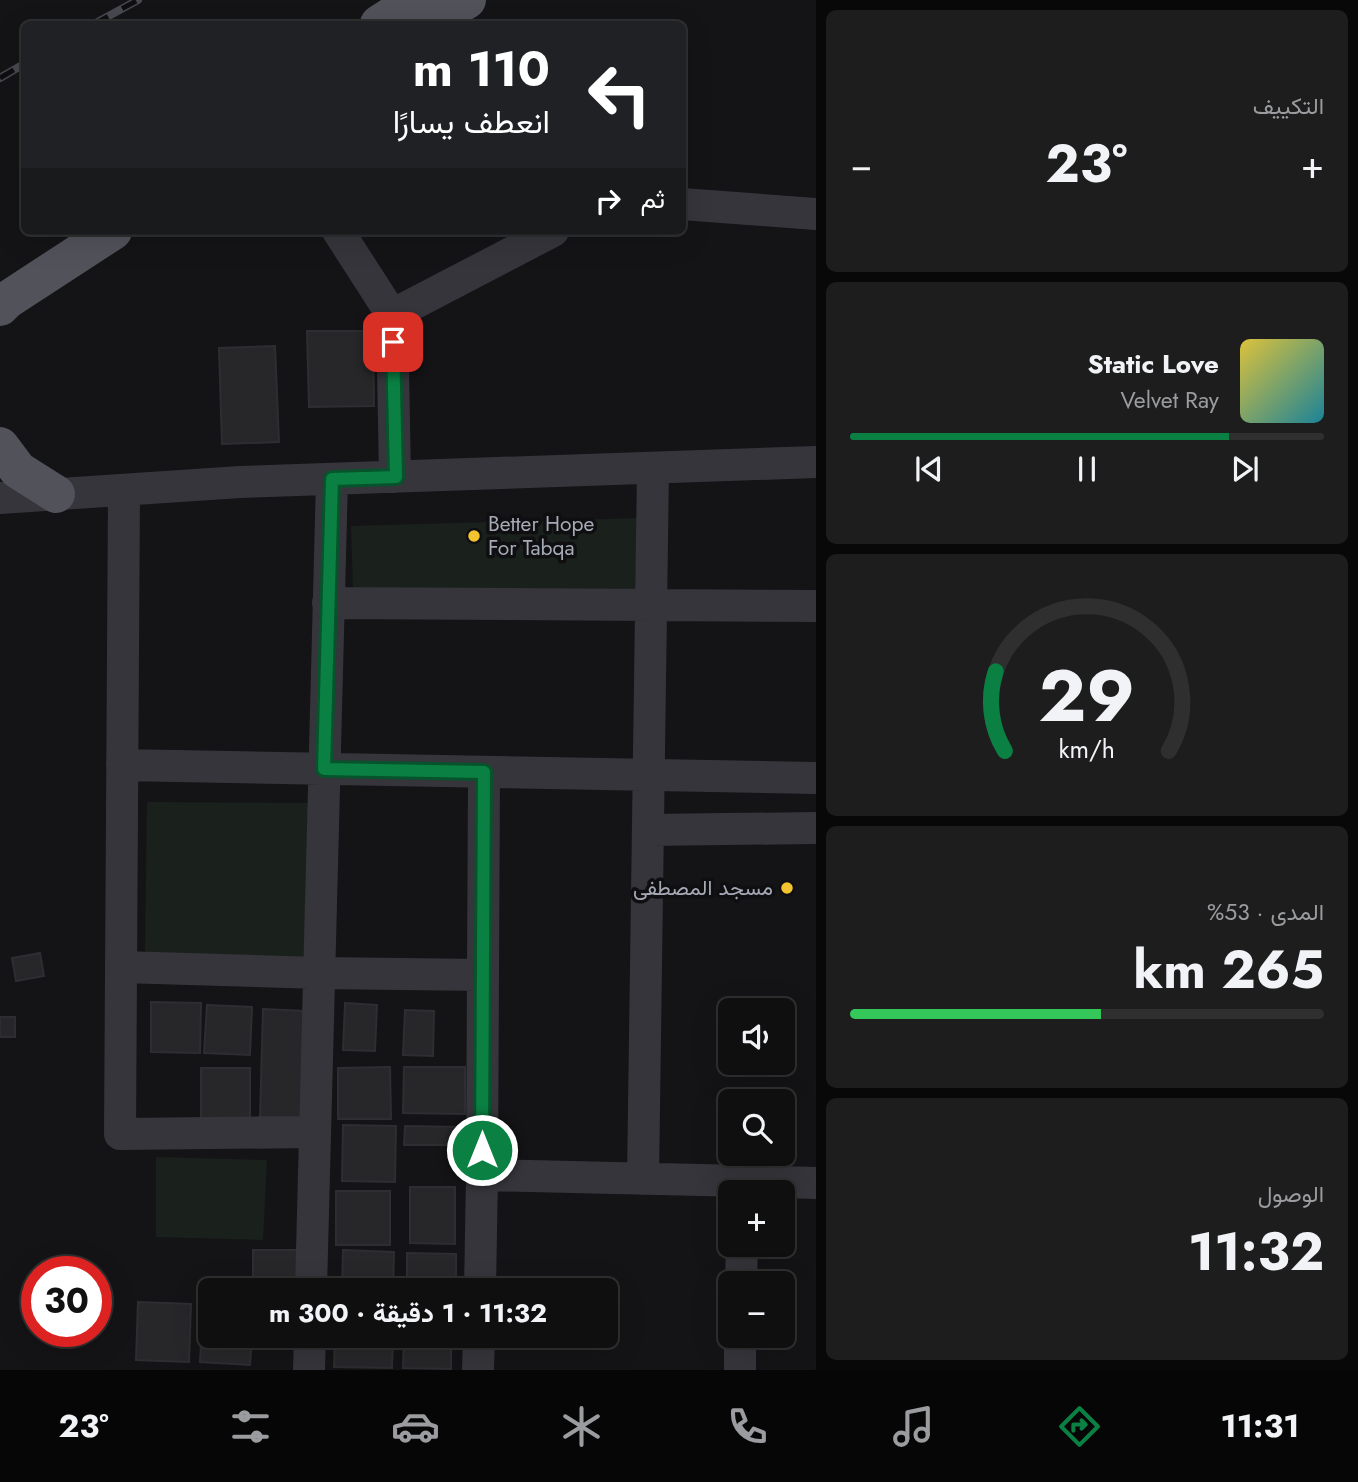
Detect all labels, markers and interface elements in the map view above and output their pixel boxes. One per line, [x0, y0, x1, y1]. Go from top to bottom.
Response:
text: 110 m [413, 34, 550, 104]
icon: left [574, 49, 665, 140]
text: التكييف [1253, 89, 1324, 123]
text: انعطف يسارًا [393, 99, 550, 145]
text: 23° [1046, 126, 1127, 202]
text: − [850, 137, 872, 192]
text: + [1301, 137, 1324, 192]
text: ثم [641, 180, 665, 218]
icon: right [589, 182, 627, 220]
pin [363, 312, 423, 372]
icon: arrive [374, 323, 412, 361]
text: Static Love [1087, 345, 1219, 383]
text: Velvet Ray [1121, 383, 1219, 417]
icon: previous [910, 450, 948, 488]
icon: pause [1068, 450, 1106, 488]
icon: next [1226, 450, 1264, 488]
place label: Better Hope For Tabqa [488, 509, 594, 563]
marker: Better Hope For Tabqa [466, 528, 482, 544]
text: 29 [1039, 643, 1135, 748]
text: km/h [1059, 731, 1115, 767]
place label: مسجد المصطفى [633, 873, 773, 903]
marker: مسجد المصطفى [779, 880, 795, 896]
text: المدى · 53% [1207, 895, 1324, 929]
text: 265 km [1133, 932, 1324, 1008]
map controls [718, 998, 795, 1348]
button: sound [718, 998, 795, 1075]
button: search [718, 1089, 795, 1166]
position arrow [445, 1113, 519, 1187]
text: الوصول [1258, 1177, 1324, 1211]
button: + [718, 1180, 795, 1257]
text: 11:32 [1188, 1214, 1324, 1290]
speed limit sign: 30 [21, 1256, 112, 1347]
button: − [718, 1271, 795, 1348]
text: 11:32 · 1 دقيقة · 300 m [269, 1294, 547, 1332]
icon: filters [226, 1402, 275, 1451]
icon: car [391, 1402, 440, 1451]
icon: climate [557, 1402, 606, 1451]
icon: phone [723, 1402, 772, 1451]
icon: music [889, 1402, 938, 1451]
icon: directions [1055, 1402, 1104, 1451]
text: 23° [58, 1403, 109, 1449]
text: 11:31 [1221, 1403, 1300, 1449]

